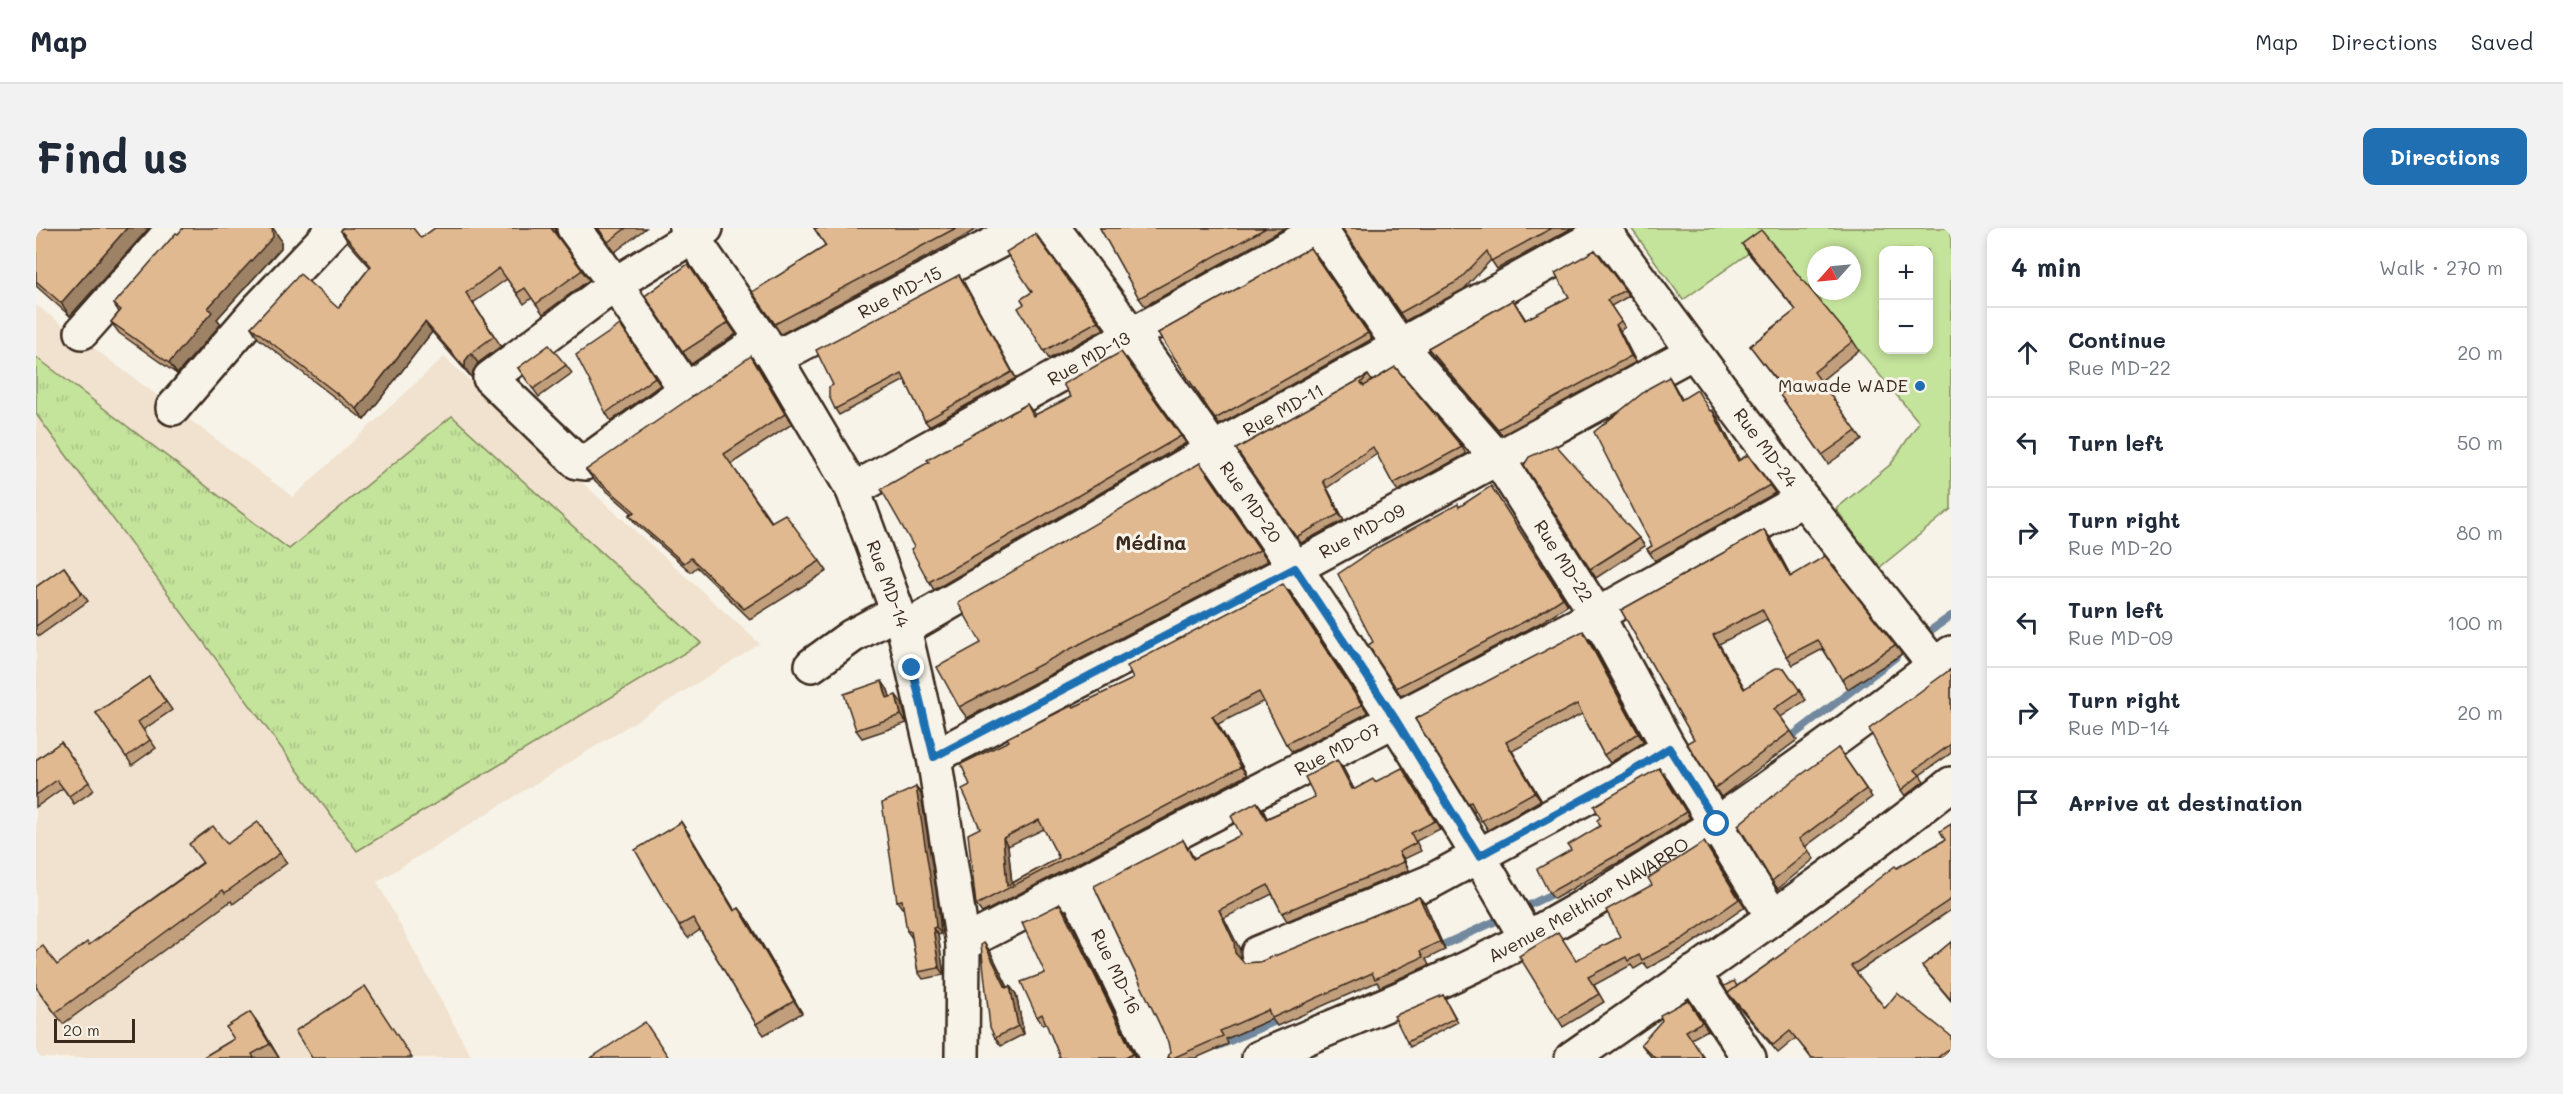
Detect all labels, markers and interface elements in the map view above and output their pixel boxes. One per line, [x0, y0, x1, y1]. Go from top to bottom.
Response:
text: Map [30, 23, 87, 59]
text: Map [2255, 28, 2298, 55]
text: Directions [2331, 28, 2438, 55]
text: Saved [2471, 28, 2533, 55]
button: Directions [2363, 128, 2527, 185]
text: Find us [36, 129, 188, 184]
north arrow [1807, 246, 1861, 300]
map controls [1879, 246, 1933, 354]
button: + [1879, 246, 1933, 300]
text: 4 min [2011, 250, 2081, 284]
text: Walk · 270 m [2379, 254, 2503, 280]
street label: Rue MD-15 [854, 260, 946, 324]
button: − [1879, 300, 1933, 354]
street label: Rue MD-13 [1043, 325, 1134, 391]
text: Continue [2068, 325, 2166, 354]
icon: ahead [2011, 336, 2044, 369]
text: 20 m [2457, 339, 2503, 365]
text: Rue MD-22 [2068, 354, 2171, 380]
place label: Mawade WADE [1778, 373, 1908, 397]
street label: Rue MD-11 [1238, 377, 1328, 442]
marker: Mawade WADE [1913, 379, 1927, 393]
street label: Rue MD-24 [1729, 403, 1804, 492]
icon: left [2011, 426, 2044, 459]
text: Turn left [2068, 428, 2164, 457]
text: 50 m [2457, 429, 2503, 455]
street label: Rue MD-20 [1215, 456, 1288, 547]
street label: Rue MD-09 [1315, 497, 1409, 564]
text: Turn right [2068, 505, 2180, 534]
street label: Rue MD-22 [1529, 515, 1599, 606]
icon: right [2011, 516, 2044, 549]
text: 80 m [2456, 519, 2503, 545]
district label: Médina [1115, 529, 1187, 555]
text: Rue MD-20 [2068, 534, 2172, 560]
street label: Rue MD-14 [861, 537, 916, 631]
text: Turn left [2068, 595, 2164, 624]
icon: left [2011, 606, 2044, 639]
text: 100 m [2447, 609, 2503, 635]
text: Rue MD-09 [2068, 624, 2173, 650]
route end [898, 654, 924, 680]
text: Turn right [2068, 685, 2180, 714]
icon: right [2011, 696, 2044, 729]
text: 20 m [2457, 699, 2503, 725]
text: Rue MD-14 [2068, 714, 2169, 740]
street label: Rue MD-07 [1290, 716, 1384, 781]
icon: arrive [2011, 786, 2044, 819]
text: Arrive at destination [2068, 788, 2303, 817]
route start [1703, 810, 1729, 836]
street label: Avenue Melthior NAVARRO [1484, 831, 1693, 967]
street label: Rue MD-16 [1086, 925, 1147, 1018]
scale bar [54, 1016, 135, 1044]
text: 20 m [63, 1019, 100, 1040]

